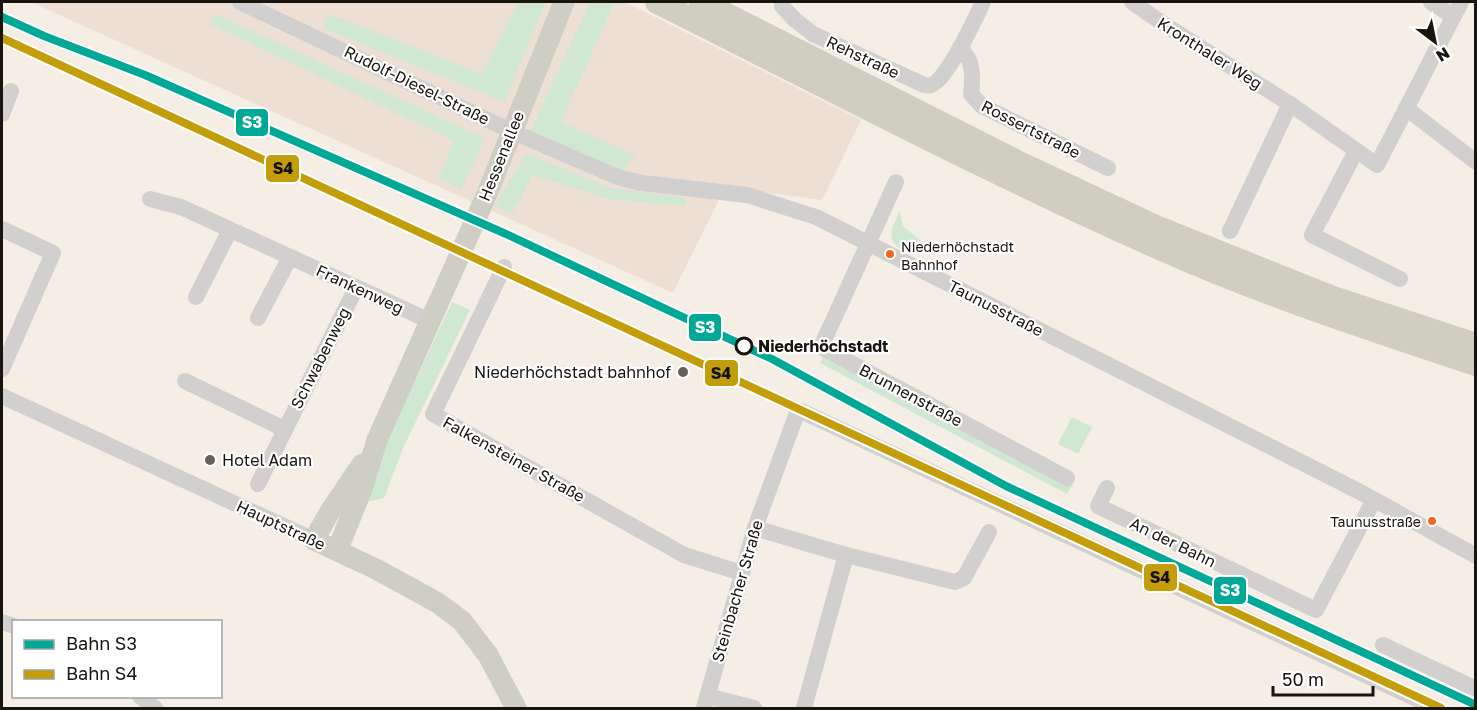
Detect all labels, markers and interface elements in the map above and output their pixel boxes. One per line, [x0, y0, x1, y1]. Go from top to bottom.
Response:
north arrow [1405, 12, 1465, 72]
street label: Kronthaler Weg [1154, 13, 1266, 93]
street label: Rehstraße [823, 31, 903, 83]
street label: Rudolf-Diesel-Straße [341, 41, 493, 129]
text: N [1432, 43, 1453, 66]
street label: Rossertstraße [978, 96, 1084, 162]
line badge: S3 [235, 108, 269, 137]
street label: Hessenallee [474, 108, 528, 204]
text: S3 [242, 112, 262, 132]
line badge: S4 [265, 154, 300, 183]
text: S4 [273, 158, 293, 178]
place label: Niederhöchstadt Bahnhof [901, 238, 1014, 273]
marker: Niederhöchstadt Bahnhof [884, 248, 896, 260]
street label: Frankenweg [313, 260, 407, 318]
street label: Taunusstraße [945, 276, 1047, 340]
street label: Schwabenweg [286, 304, 354, 412]
line badge: S3 [688, 313, 722, 342]
text: S3 [695, 317, 715, 337]
place label: Niederhöchstadt [758, 336, 888, 356]
marker: Niederhöchstadt [735, 337, 753, 355]
line badge: S4 [704, 359, 739, 387]
street label: Brunnenstraße [856, 359, 966, 431]
place label: Niederhöchstadt bahnhof [474, 362, 671, 382]
text: S4 [711, 363, 731, 383]
marker: Niederhöchstadt bahnhof [676, 365, 690, 379]
street label: Falkensteiner Straße [440, 412, 588, 506]
place label: Hotel Adam [222, 450, 312, 470]
marker: Hotel Adam [203, 453, 217, 467]
street label: Hauptstraße [233, 496, 329, 554]
street label: An der Bahn [1127, 513, 1219, 571]
place label: Taunusstraße [1330, 513, 1421, 530]
marker: Taunusstraße [1426, 515, 1438, 527]
street label: Steinbacher Straße [707, 518, 767, 664]
line badge: S4 [1143, 563, 1178, 592]
text: S4 [1150, 567, 1170, 587]
line badge: S3 [1213, 576, 1247, 605]
text: S3 [1220, 580, 1240, 600]
legend [12, 620, 222, 698]
text: Bahn S3 [66, 632, 137, 654]
scale bar [1273, 659, 1374, 697]
text: Bahn S4 [66, 662, 137, 684]
text: 50 m [1282, 668, 1324, 690]

